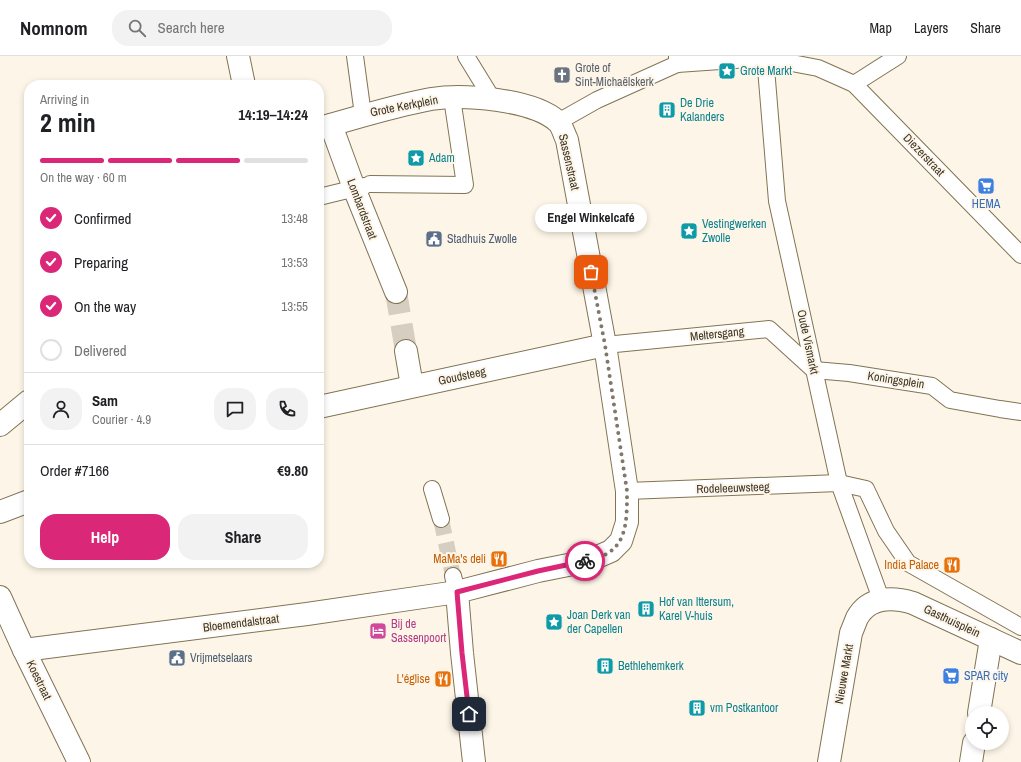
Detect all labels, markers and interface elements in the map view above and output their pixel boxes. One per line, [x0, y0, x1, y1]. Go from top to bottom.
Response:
search box [112, 10, 392, 46]
text: Nomnom [20, 15, 88, 41]
icon: search [126, 17, 148, 39]
text: Search here [158, 17, 225, 38]
text: Map [870, 19, 892, 37]
text: Layers [914, 19, 948, 37]
text: Share [970, 19, 1001, 37]
place label: Grote of Sint-Michaëlskerk [575, 60, 654, 90]
place icon: Grote Markt [717, 61, 737, 81]
place label: Grote Markt [740, 63, 792, 79]
church icon: Grote of Sint-Michaëlskerk [552, 65, 572, 85]
text: Arriving in [40, 91, 89, 108]
street label: Grote Kerkplein [369, 92, 439, 120]
place label: De Drie Kalanders [680, 95, 724, 125]
building icon: De Drie Kalanders [657, 100, 677, 120]
text: 14:19–14:24 [238, 104, 308, 125]
text: 2 min [40, 105, 96, 140]
street label: Diezerstraat [900, 130, 949, 180]
street label: Sassenstraat [555, 132, 583, 192]
place icon: Adam [406, 148, 426, 168]
place label: Adam [428, 150, 455, 166]
text: On the way · 60 m [40, 169, 127, 186]
supermarket icon: HEMA [976, 176, 996, 196]
street label: Lombardstraat [343, 177, 381, 242]
place label: HEMA [972, 196, 1001, 212]
callout: Engel Winkelcafé [535, 204, 647, 232]
icon: check [40, 207, 62, 229]
text: Confirmed [74, 208, 131, 229]
text: Engel Winkelcafé [547, 209, 635, 226]
text: 13:48 [281, 210, 308, 227]
place label: Vestingwerken Zwolle [702, 216, 767, 246]
place icon: Vestingwerken Zwolle [679, 221, 699, 241]
public building icon: Stadhuis Zwolle [424, 229, 444, 249]
place label: Stadhuis Zwolle [447, 231, 517, 247]
icon: check [40, 251, 62, 273]
text: Preparing [74, 252, 128, 273]
text: 13:53 [281, 254, 308, 271]
pin [574, 255, 608, 289]
icon: bag [580, 261, 602, 283]
icon: check [40, 295, 62, 317]
text: On the way [74, 296, 136, 317]
text: 13:55 [281, 298, 308, 315]
street label: Oude Vismarkt [793, 308, 823, 376]
street label: Meltersgang [689, 323, 745, 345]
text: Delivered [74, 340, 127, 361]
street label: Goudsteeg [437, 363, 488, 389]
street label: Koningsplein [866, 368, 926, 392]
button: person [40, 388, 82, 430]
button: chat [214, 388, 256, 430]
button: phone [266, 388, 308, 430]
text: Sam [92, 390, 118, 411]
text: Courier · 4.9 [92, 411, 151, 428]
text: Order #7166 [40, 460, 109, 481]
text: €9.80 [277, 460, 308, 481]
street label: Rodeleeuwsteeg [696, 479, 770, 497]
button: Help [40, 514, 170, 560]
button: Share [178, 514, 308, 560]
courier [565, 541, 605, 581]
restaurant icon: MaMa's deli [489, 549, 509, 569]
icon: bike [574, 550, 596, 572]
place label: MaMa's deli [433, 551, 486, 567]
restaurant icon: India Palace [942, 555, 962, 575]
place label: India Palace [884, 557, 939, 573]
place label: Hof van Ittersum, Karel V-huis [659, 594, 734, 624]
building icon: Hof van Ittersum, Karel V-huis [636, 599, 656, 619]
street label: Gasthuisplein [921, 601, 983, 641]
place label: Joan Derk van der Capellen [567, 607, 630, 637]
street label: Bloemendalstraat [202, 610, 280, 636]
place icon: Joan Derk van der Capellen [544, 612, 564, 632]
place label: Bij de Sassenpoort [391, 616, 447, 646]
hotel icon: Bij de Sassenpoort [368, 621, 388, 641]
street label: Nieuwe Markt [831, 642, 857, 705]
public building icon: Vrijmetselaars [167, 648, 187, 668]
place label: Vrijmetselaars [190, 650, 253, 666]
building icon: Bethlehemkerk [595, 656, 615, 676]
street label: Koestraat [23, 658, 56, 703]
place label: Bethlehemkerk [618, 658, 684, 674]
supermarket icon: SPAR city [941, 666, 961, 686]
place label: SPAR city [964, 668, 1008, 684]
restaurant icon: L'église [433, 669, 453, 689]
place label: L'église [396, 671, 430, 687]
pin [452, 697, 486, 731]
building icon: vm Postkantoor [687, 698, 707, 718]
place label: vm Postkantoor [710, 700, 779, 716]
icon: home [458, 703, 480, 725]
map controls [965, 706, 1009, 750]
button: locate [965, 706, 1009, 750]

